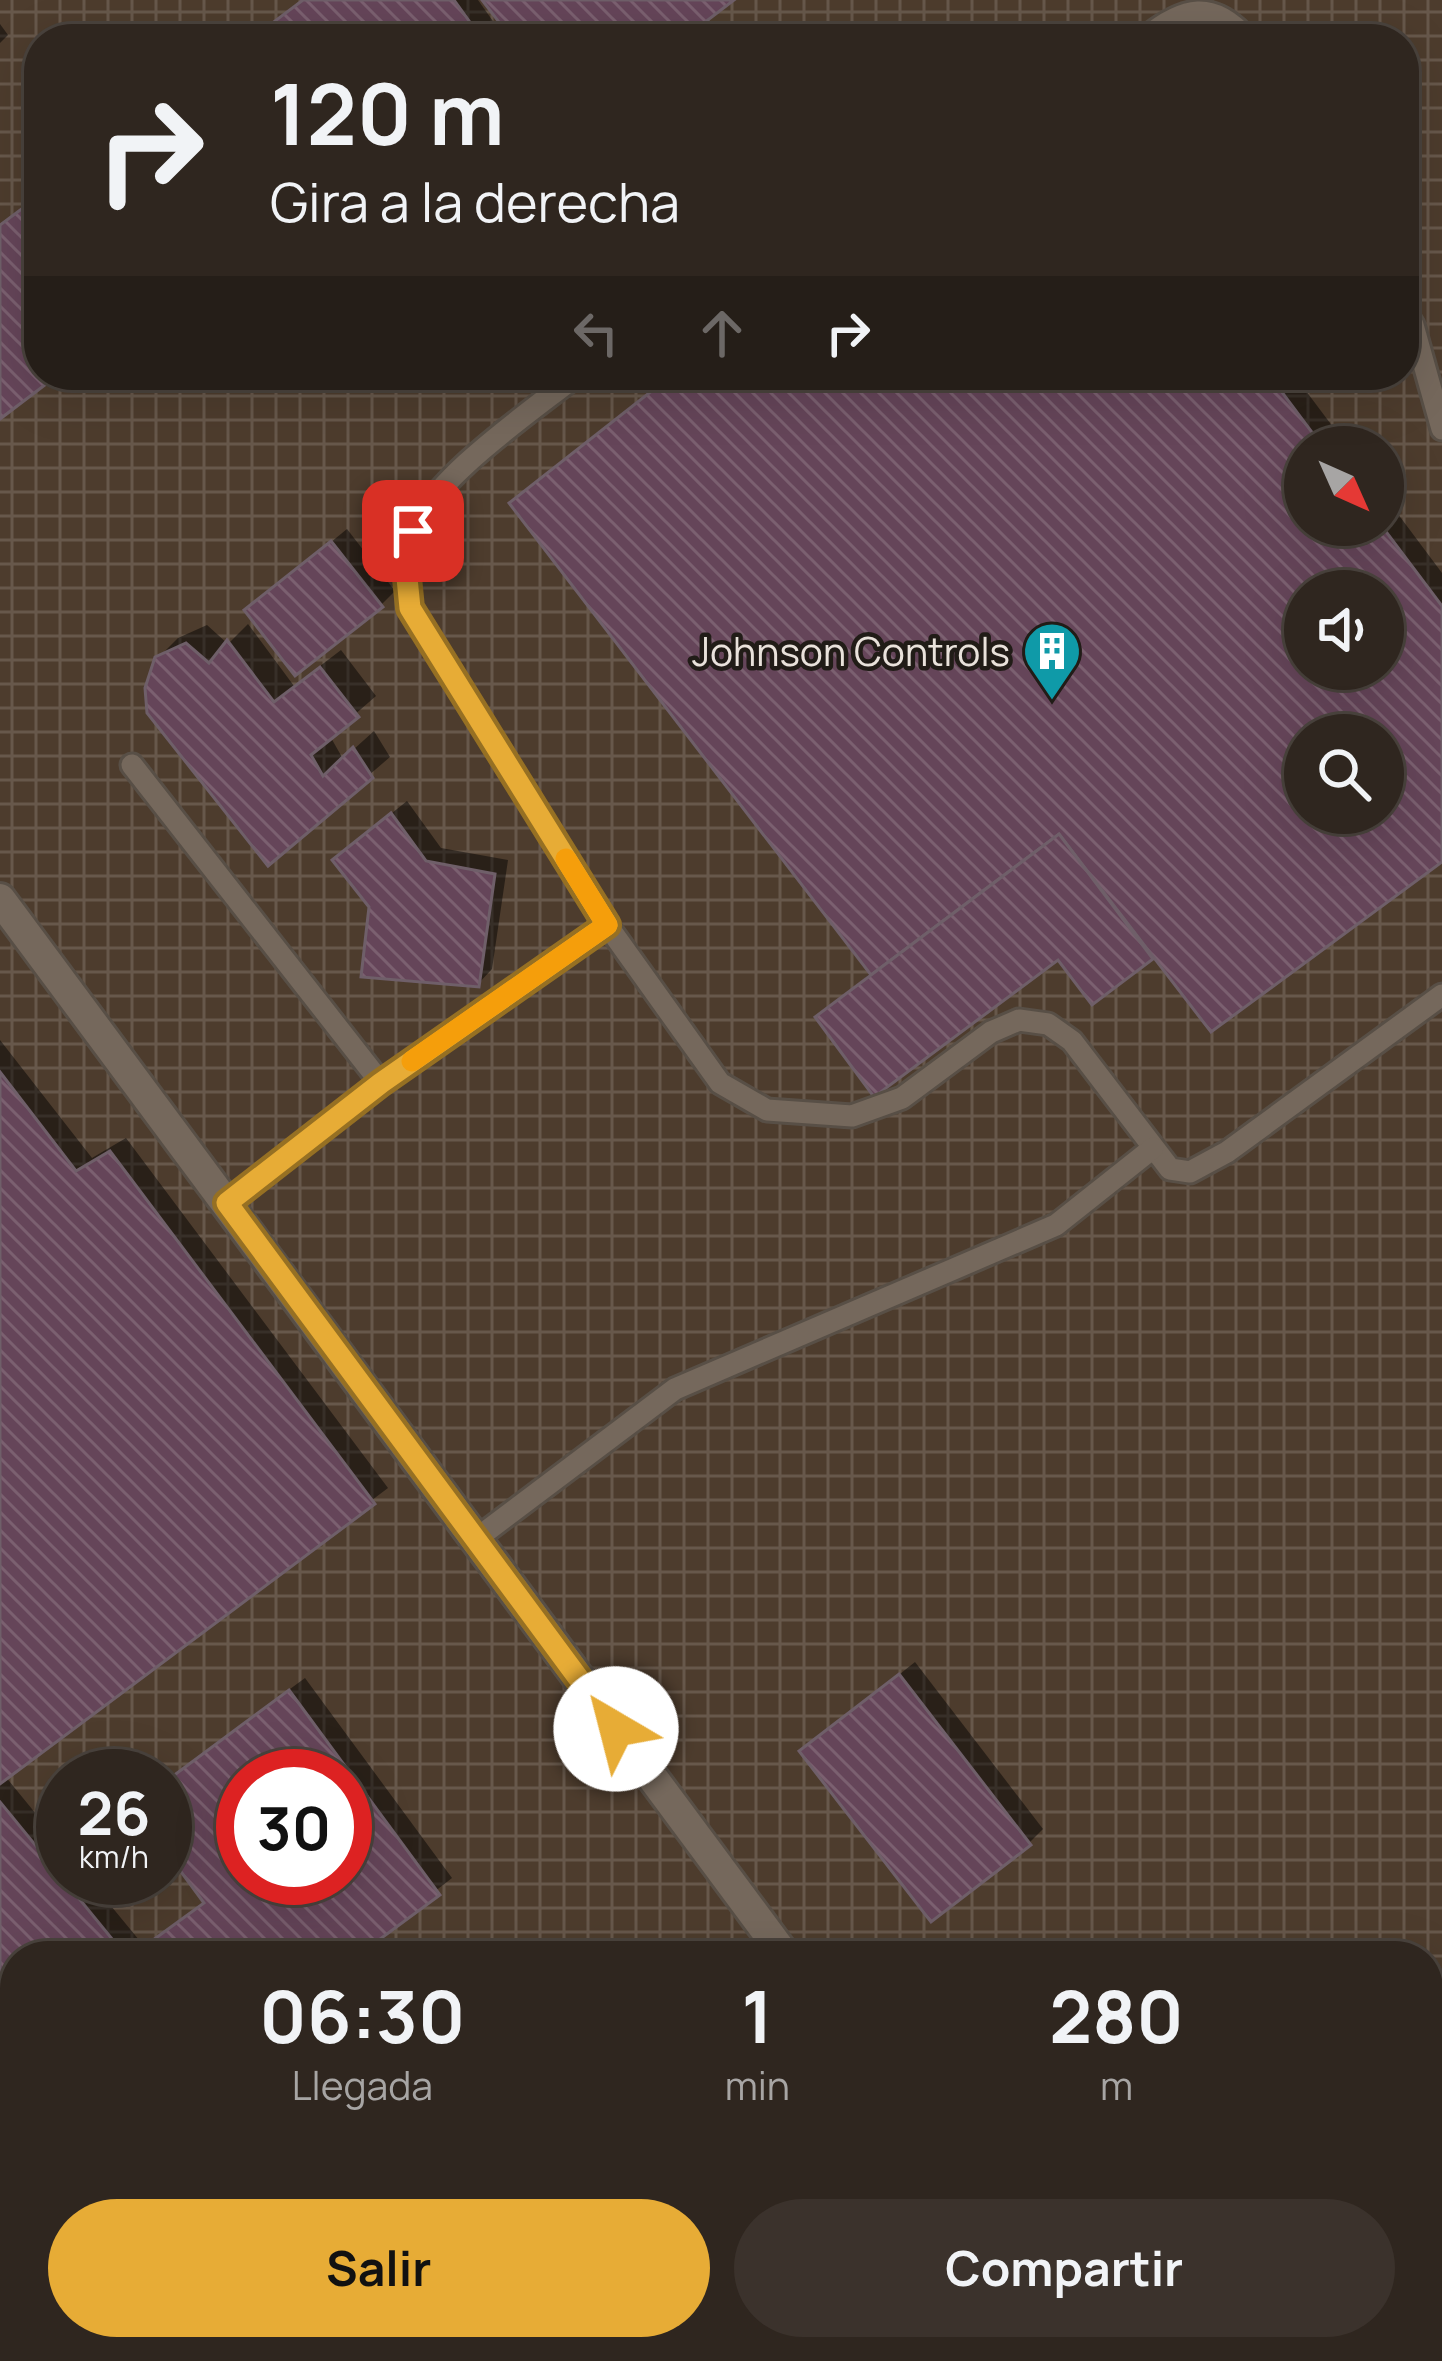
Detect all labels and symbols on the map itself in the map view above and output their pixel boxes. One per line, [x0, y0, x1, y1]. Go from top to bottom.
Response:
north arrow [1284, 426, 1404, 546]
pin [362, 480, 464, 582]
building icon: Johnson Controls [1021, 620, 1083, 702]
place label: Johnson Controls [692, 624, 1010, 678]
position arrow [553, 1666, 679, 1792]
speed limit sign: 30 [216, 1749, 372, 1905]

